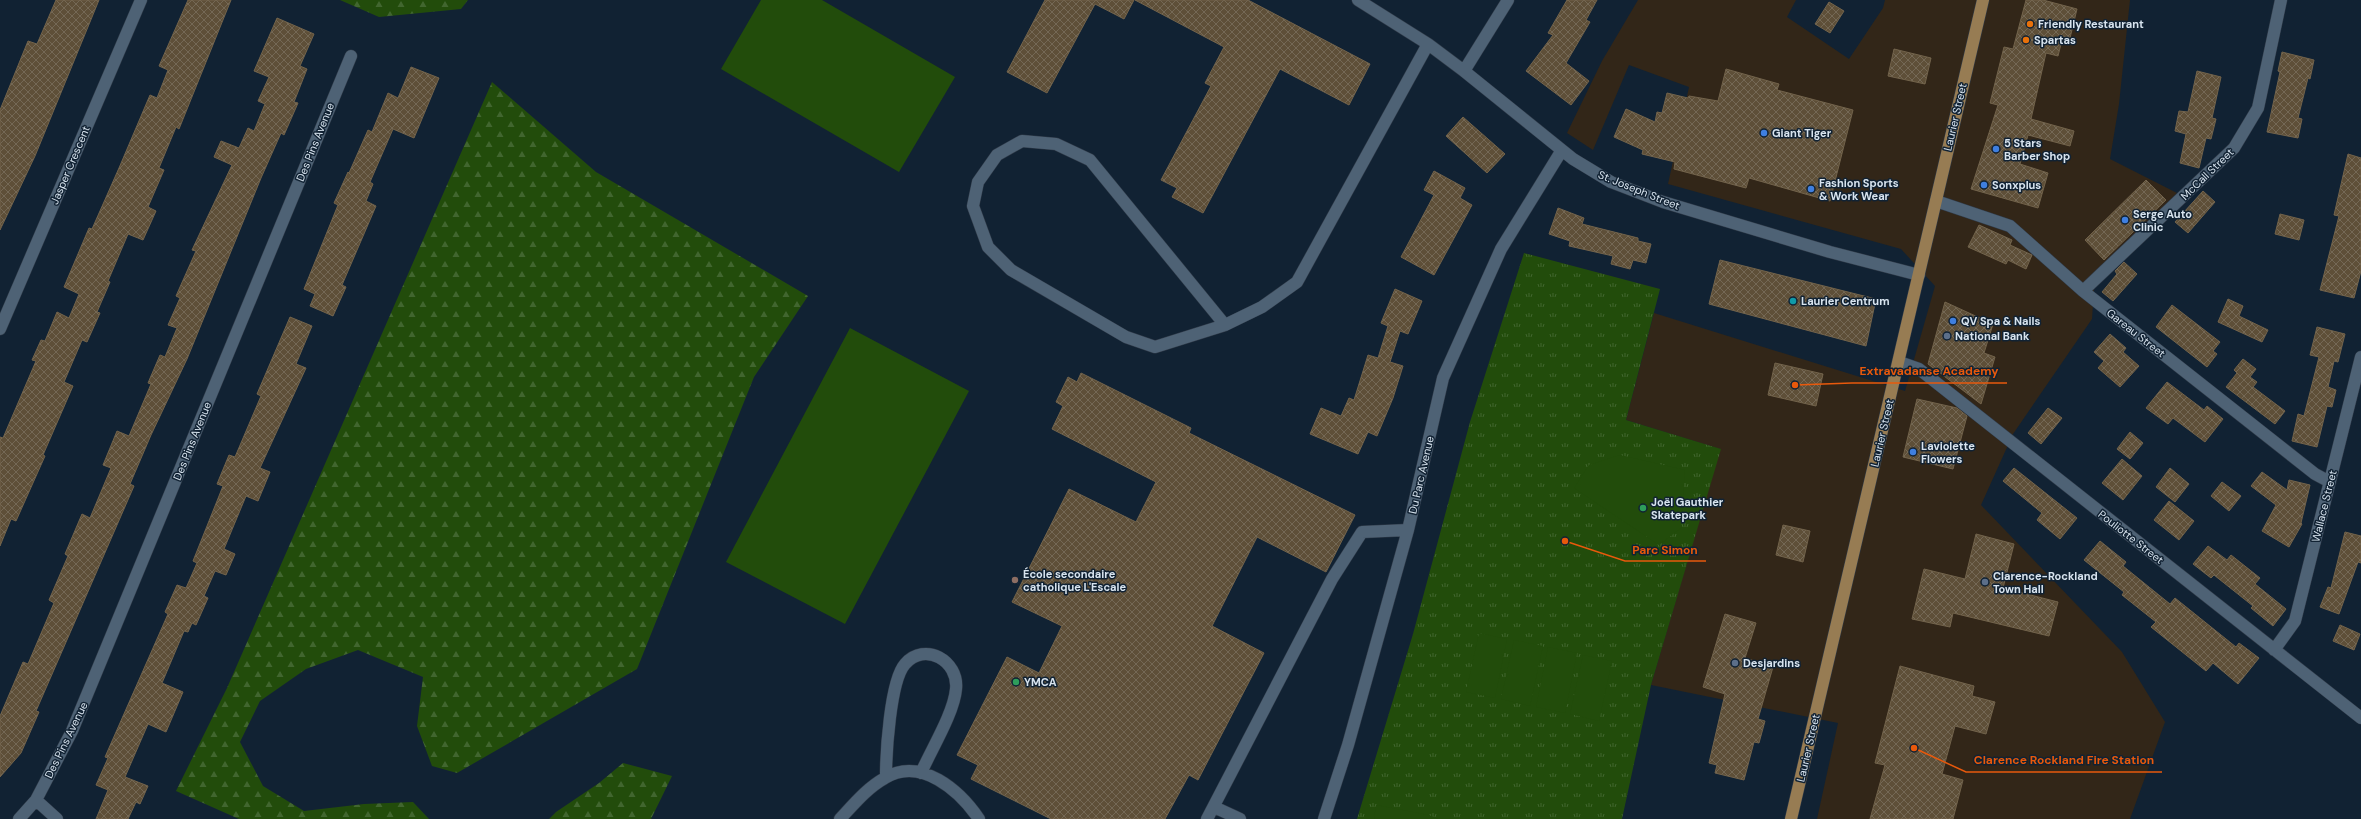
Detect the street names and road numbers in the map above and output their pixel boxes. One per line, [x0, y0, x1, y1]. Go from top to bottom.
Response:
street label: Laurier Street [1940, 82, 1970, 152]
street label: Des Pins Avenue [293, 101, 337, 183]
street label: Jasper Crescent [47, 124, 93, 206]
street label: McCall Street [2178, 145, 2236, 203]
street label: St. Joseph Street [1596, 167, 1682, 213]
street label: Gareau Street [2104, 306, 2168, 360]
street label: Laurier Street [1867, 398, 1897, 468]
street label: Des Pins Avenue [170, 400, 214, 482]
street label: Du Parc Avenue [1405, 435, 1437, 515]
street label: Wallace Street [2308, 469, 2340, 543]
street label: Pouliotte Street [2096, 507, 2166, 567]
street label: Des Pins Avenue [41, 699, 91, 781]
street label: Laurier Street [1793, 713, 1823, 783]

